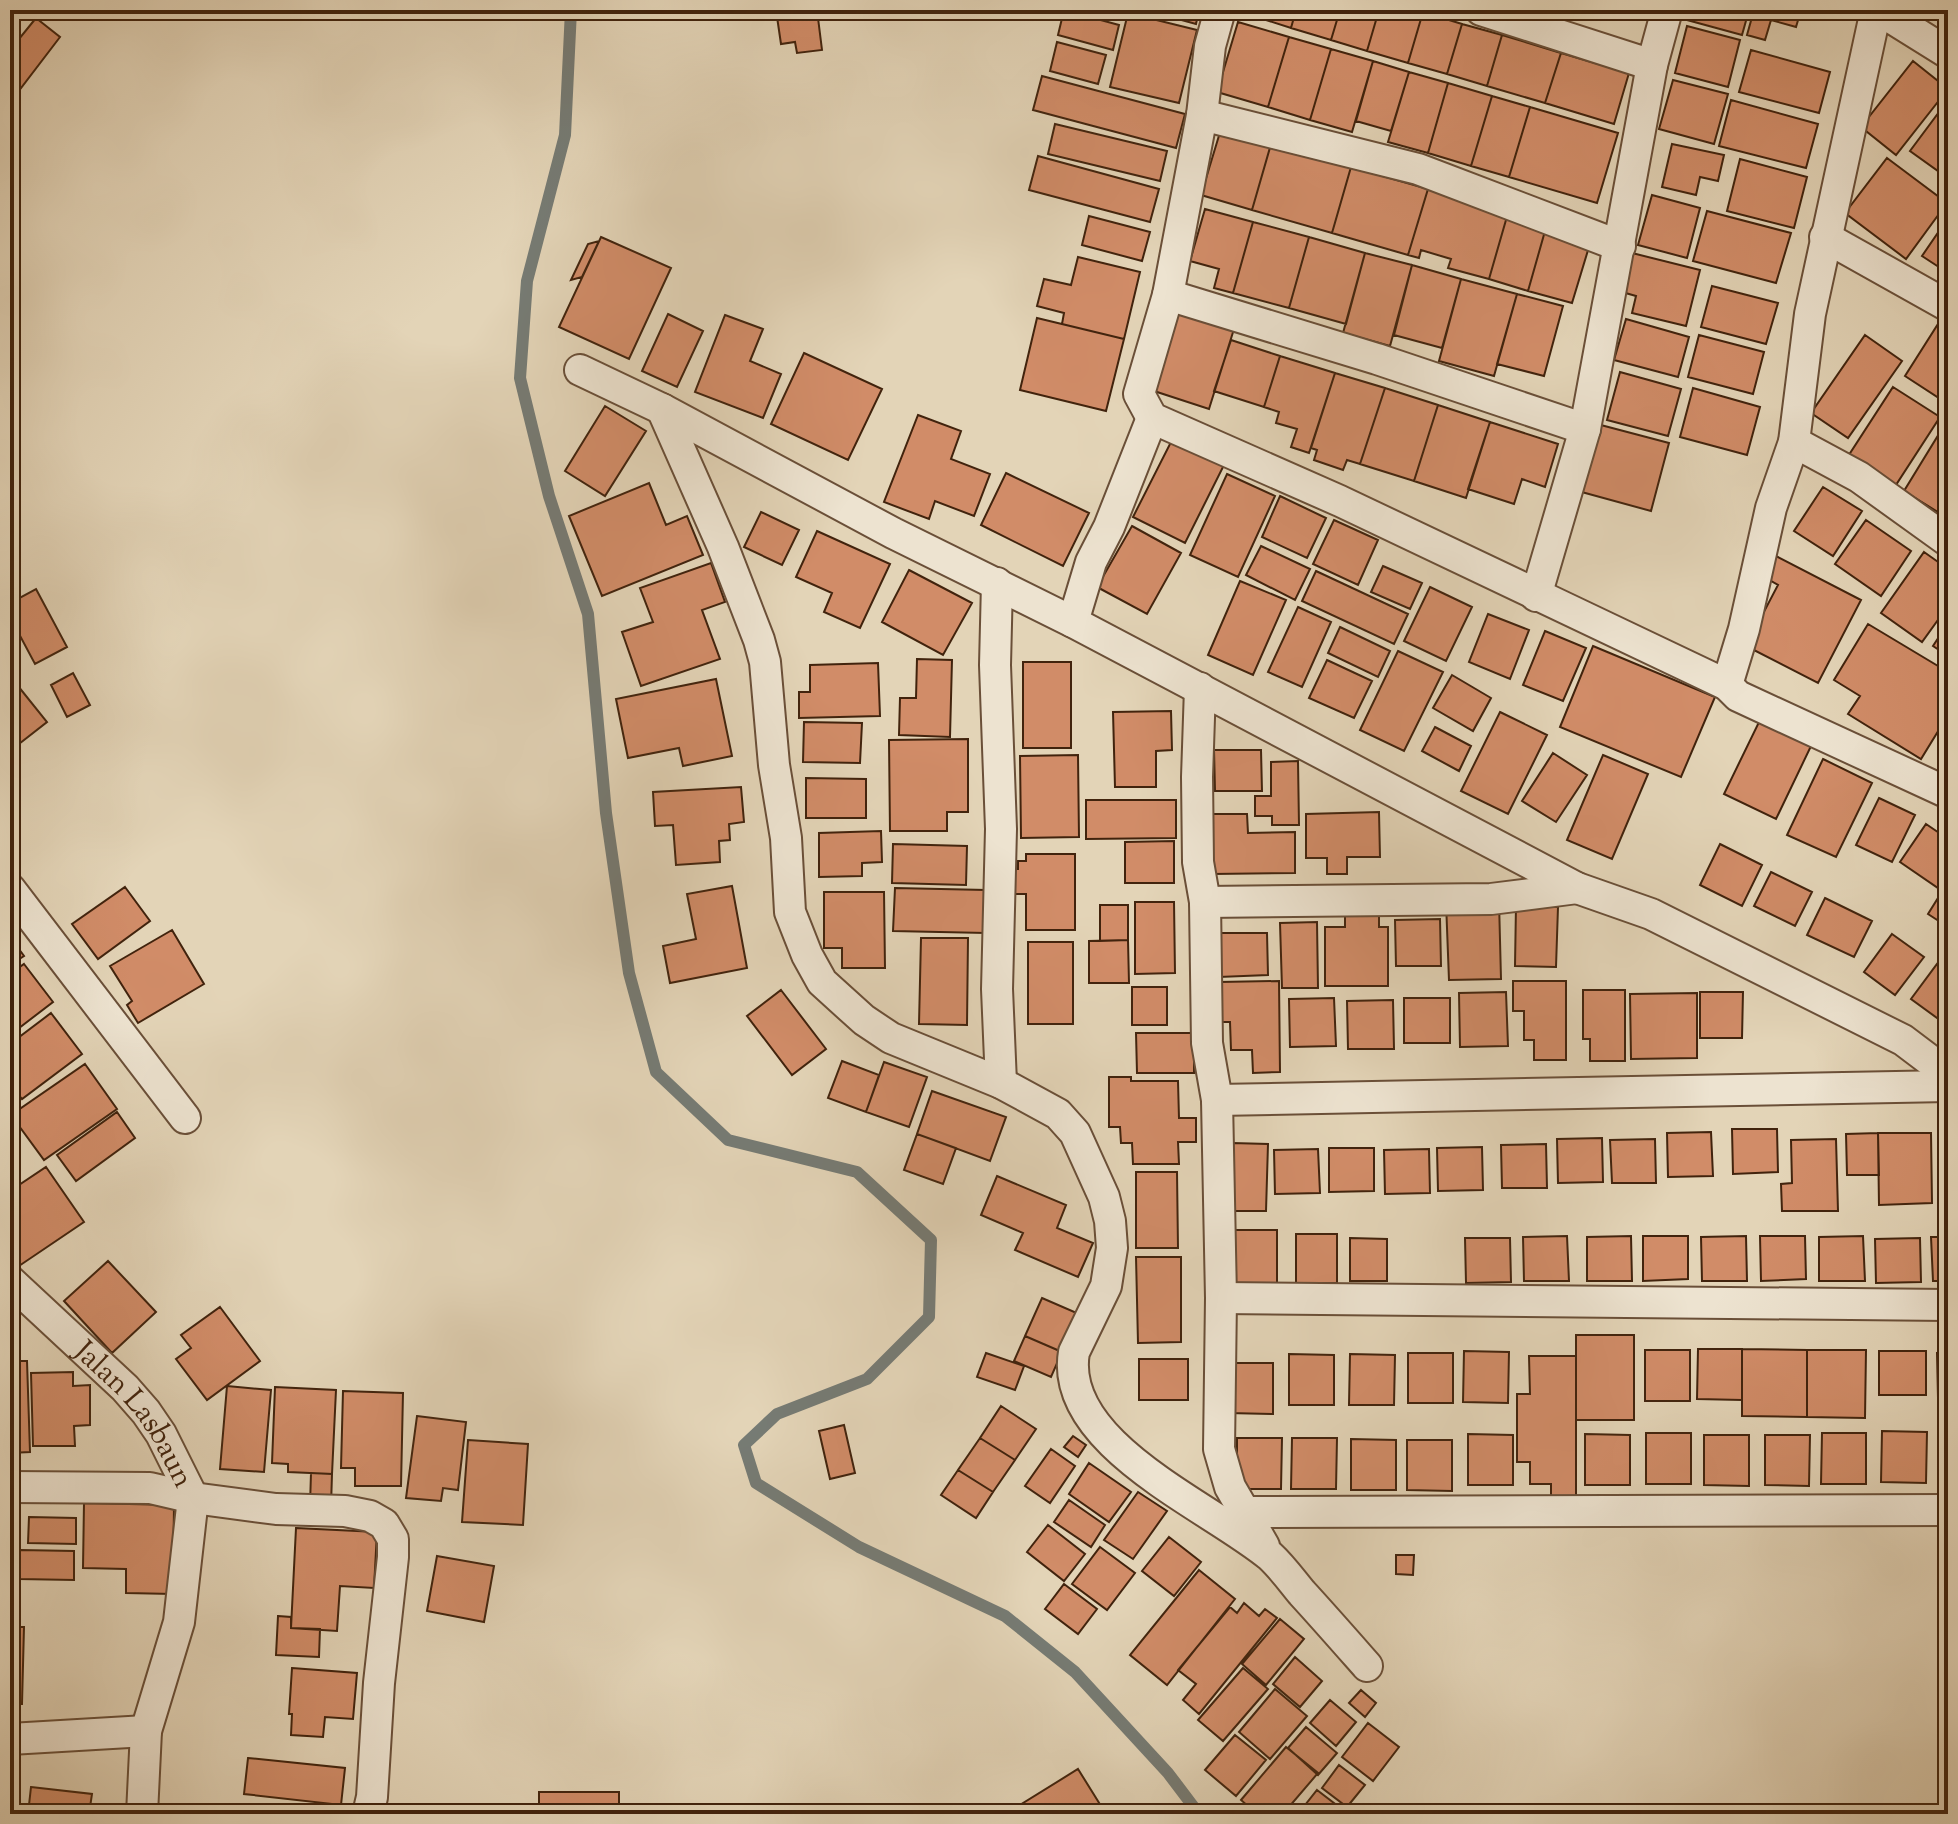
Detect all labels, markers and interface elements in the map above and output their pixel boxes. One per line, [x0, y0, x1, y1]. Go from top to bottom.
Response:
street label: Jalan Lasbaun [62, 1331, 204, 1496]

